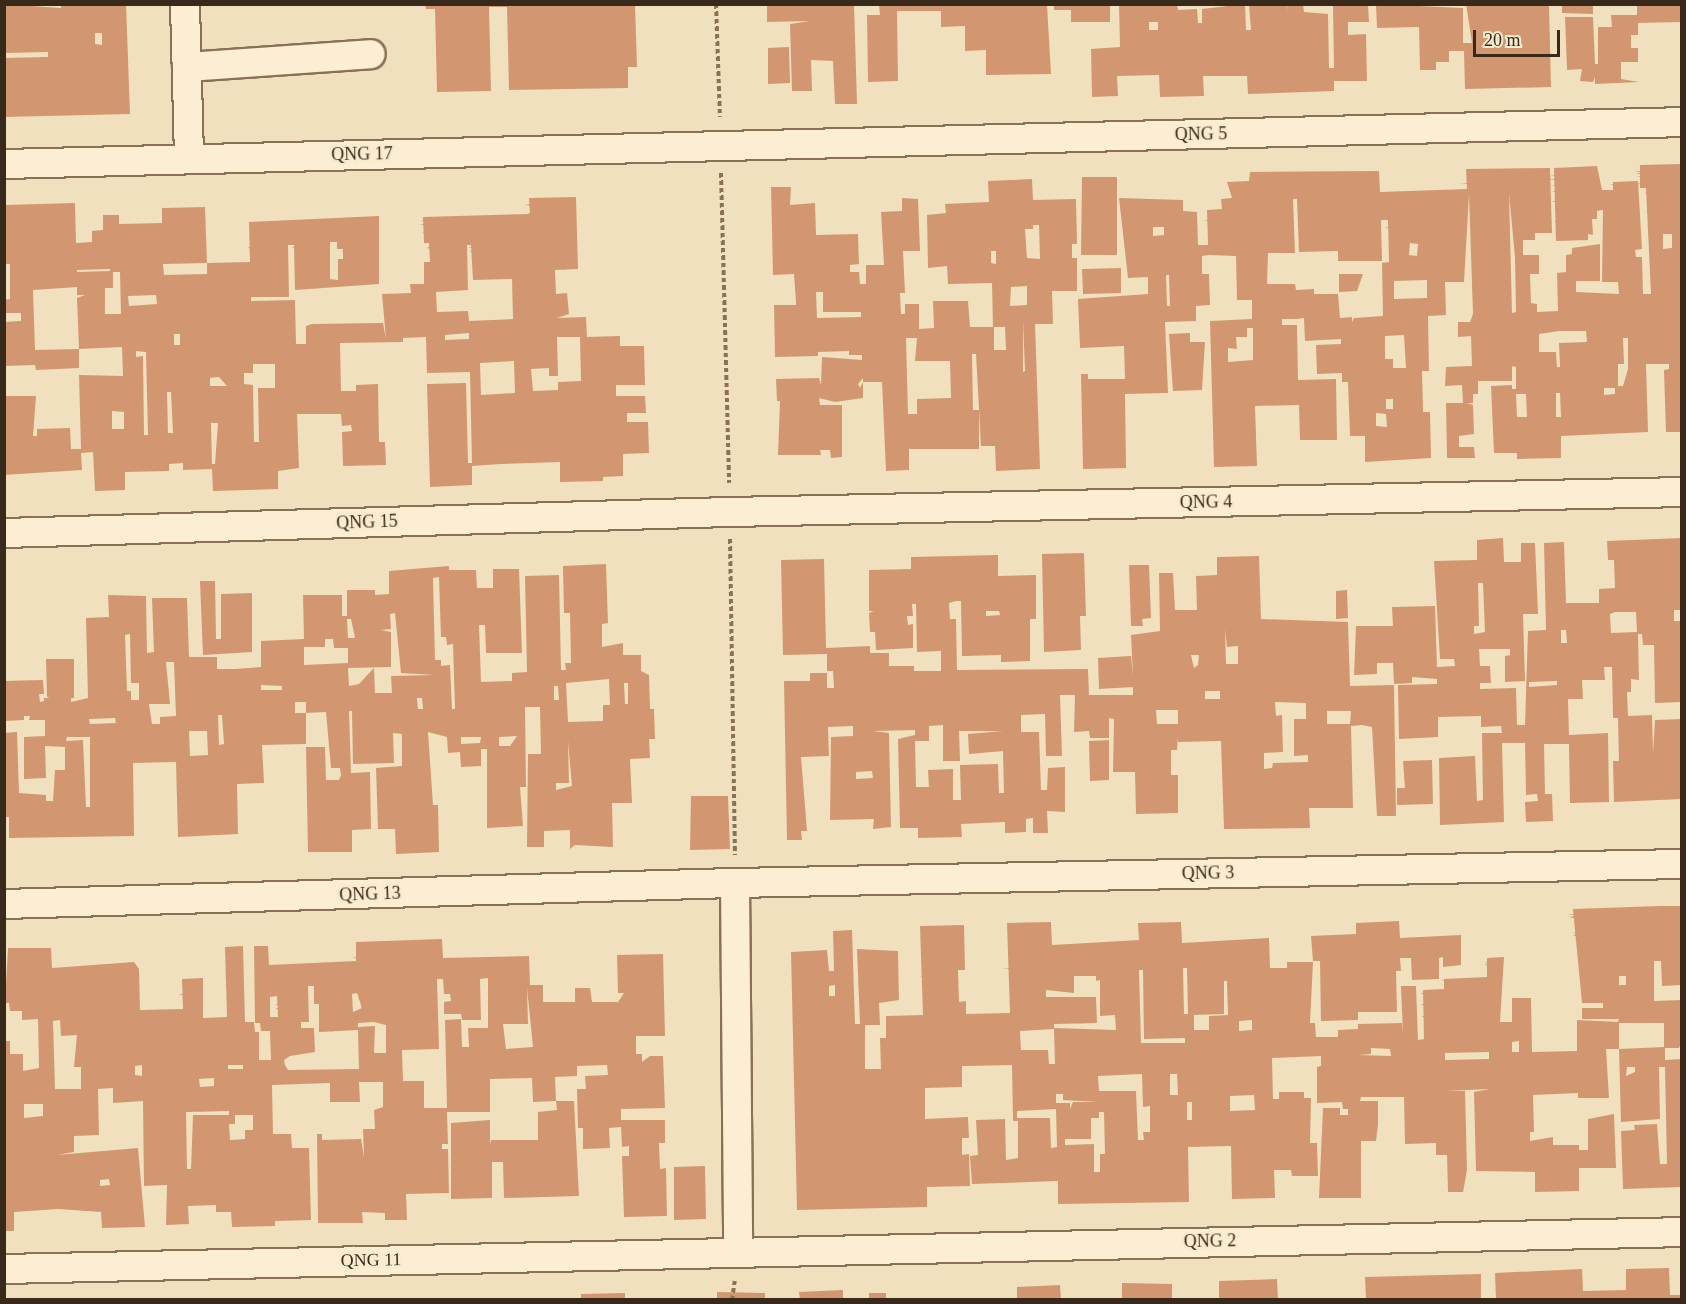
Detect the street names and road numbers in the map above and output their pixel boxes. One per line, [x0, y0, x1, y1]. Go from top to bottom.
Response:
street label: QNG 5 [1175, 123, 1227, 145]
street label: QNG 17 [331, 143, 393, 165]
street label: QNG 4 [1180, 491, 1232, 513]
street label: QNG 15 [336, 510, 398, 534]
street label: QNG 3 [1182, 862, 1234, 884]
street label: QNG 13 [339, 882, 401, 906]
street label: QNG 2 [1184, 1230, 1236, 1252]
street label: QNG 11 [340, 1249, 402, 1271]

